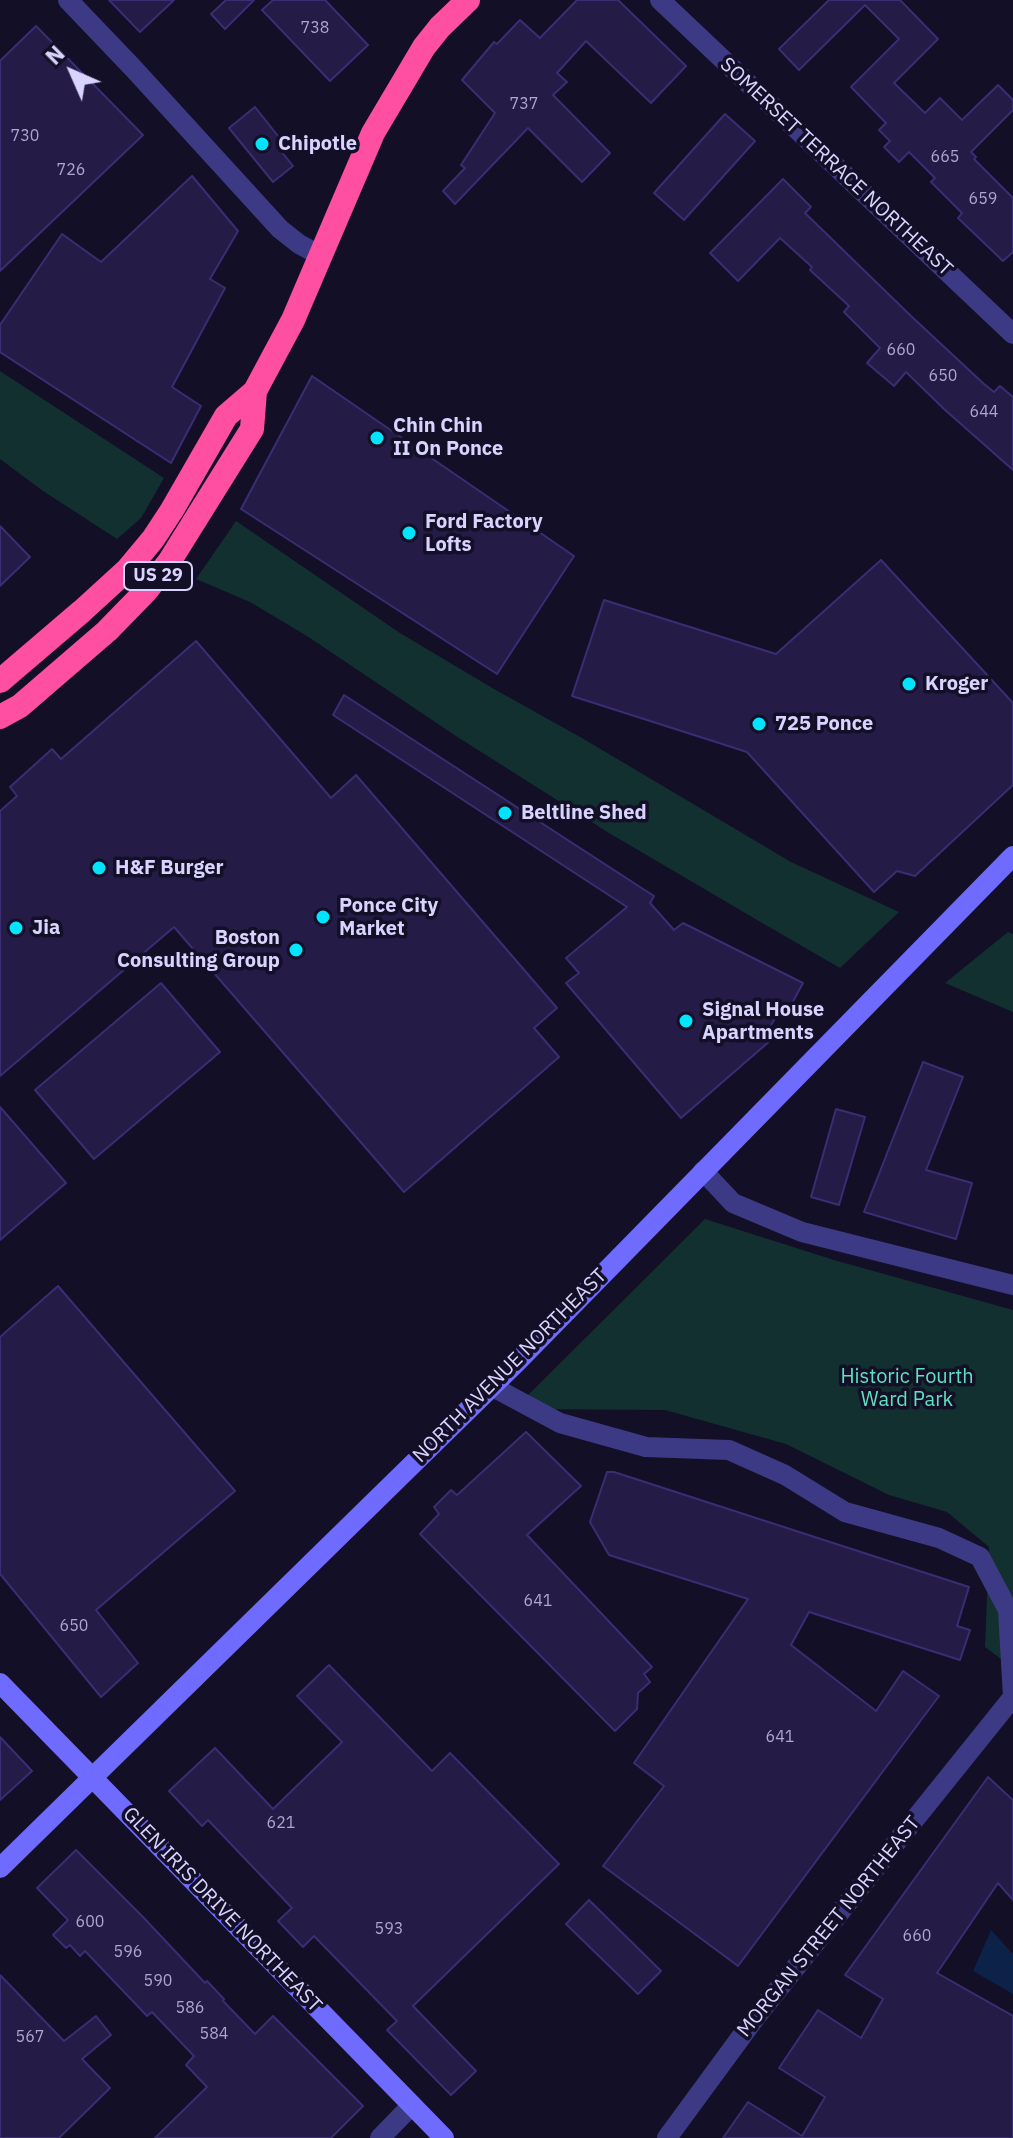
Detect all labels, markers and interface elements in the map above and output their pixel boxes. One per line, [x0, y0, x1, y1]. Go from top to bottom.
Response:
house number: 738 [301, 18, 329, 38]
north arrow [32, 32, 112, 112]
text: N [39, 39, 71, 71]
street label: SOMERSET TERRACE NORTHEAST [715, 53, 957, 281]
house number: 737 [510, 94, 538, 114]
house number: 730 [11, 126, 39, 146]
place label: Chipotle [278, 132, 357, 156]
marker: Chipotle [253, 135, 271, 153]
house number: 665 [931, 147, 959, 167]
house number: 726 [57, 160, 85, 180]
house number: 659 [969, 189, 997, 209]
house number: 660 [887, 340, 915, 360]
house number: 650 [929, 366, 957, 386]
house number: 644 [970, 402, 998, 422]
place label: Chin Chin II On Ponce [393, 414, 503, 461]
marker: Chin Chin II On Ponce [368, 429, 386, 447]
place label: Ford Factory Lofts [425, 510, 543, 557]
marker: Ford Factory Lofts [400, 524, 418, 542]
road number: US 29 [124, 562, 192, 590]
place label: Kroger [925, 672, 988, 696]
marker: Kroger [900, 675, 918, 693]
place label: 725 Ponce [775, 712, 873, 736]
marker: 725 Ponce [750, 715, 768, 733]
place label: Beltline Shed [521, 801, 647, 825]
marker: Beltline Shed [496, 804, 514, 822]
place label: H&F Burger [115, 856, 224, 880]
marker: H&F Burger [90, 859, 108, 877]
place label: Ponce City Market [339, 894, 438, 941]
marker: Ponce City Market [314, 908, 332, 926]
place label: Jia [32, 916, 60, 940]
marker: Jia [7, 919, 25, 937]
place label: Boston Consulting Group [117, 926, 280, 973]
marker: Boston Consulting Group [287, 941, 305, 959]
place label: Signal House Apartments [702, 998, 824, 1045]
marker: Signal House Apartments [677, 1012, 695, 1030]
street label: NORTH AVENUE NORTHEAST [408, 1264, 612, 1468]
park label: Historic Fourth Ward Park [840, 1365, 974, 1412]
house number: 641 [524, 1591, 552, 1611]
house number: 650 [60, 1616, 88, 1636]
house number: 641 [766, 1727, 794, 1747]
street label: GLEN IRIS DRIVE NORTHEAST [118, 1802, 326, 2018]
street label: MORGAN STREET NORTHEAST [732, 1812, 926, 2042]
house number: 621 [267, 1813, 295, 1833]
house number: 600 [76, 1912, 104, 1932]
house number: 593 [375, 1919, 403, 1939]
house number: 660 [903, 1926, 931, 1946]
house number: 596 [114, 1942, 142, 1962]
house number: 590 [144, 1971, 172, 1991]
house number: 586 [176, 1998, 204, 2018]
house number: 584 [200, 2024, 228, 2044]
house number: 567 [16, 2027, 44, 2047]

